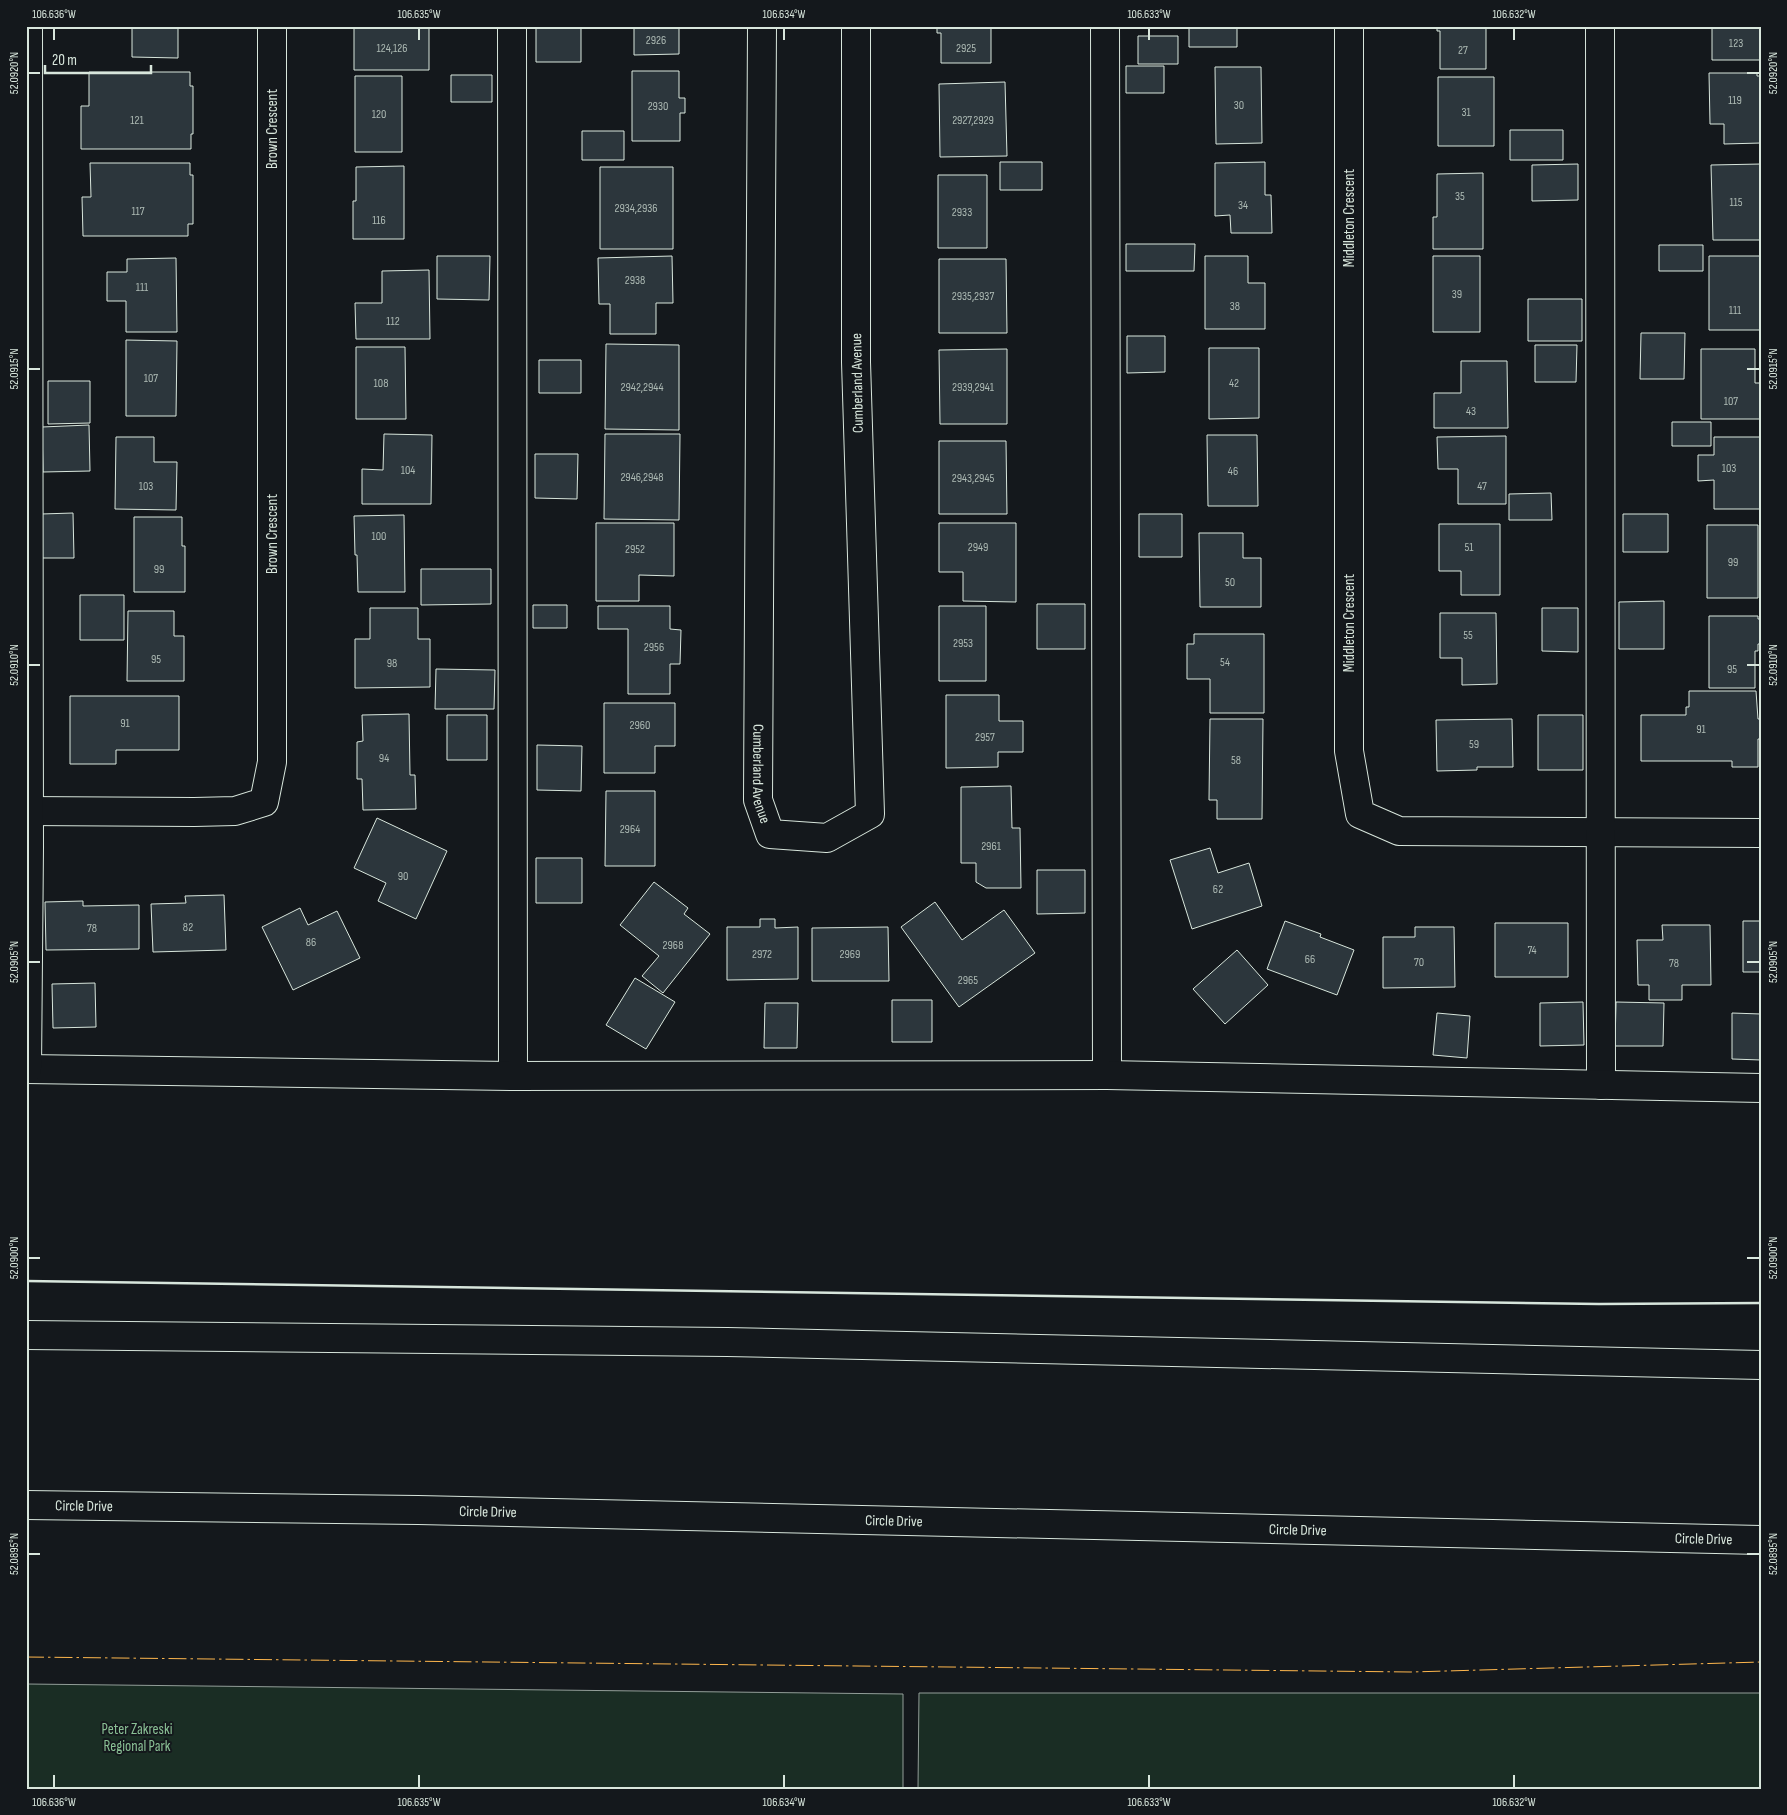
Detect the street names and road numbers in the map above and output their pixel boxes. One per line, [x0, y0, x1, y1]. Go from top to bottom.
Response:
street label: Brown Crescent [263, 89, 282, 169]
street label: Middleton Crescent [1340, 168, 1359, 267]
street label: Cumberland Avenue [847, 333, 868, 433]
street label: Brown Crescent [263, 494, 282, 574]
street label: Middleton Crescent [1340, 573, 1359, 672]
street label: Cumberland Avenue [748, 724, 774, 826]
street label: Circle Drive [55, 1496, 113, 1516]
street label: Circle Drive [459, 1502, 517, 1522]
street label: Circle Drive [865, 1511, 923, 1531]
street label: Circle Drive [1269, 1520, 1327, 1540]
street label: Circle Drive [1675, 1529, 1733, 1549]

